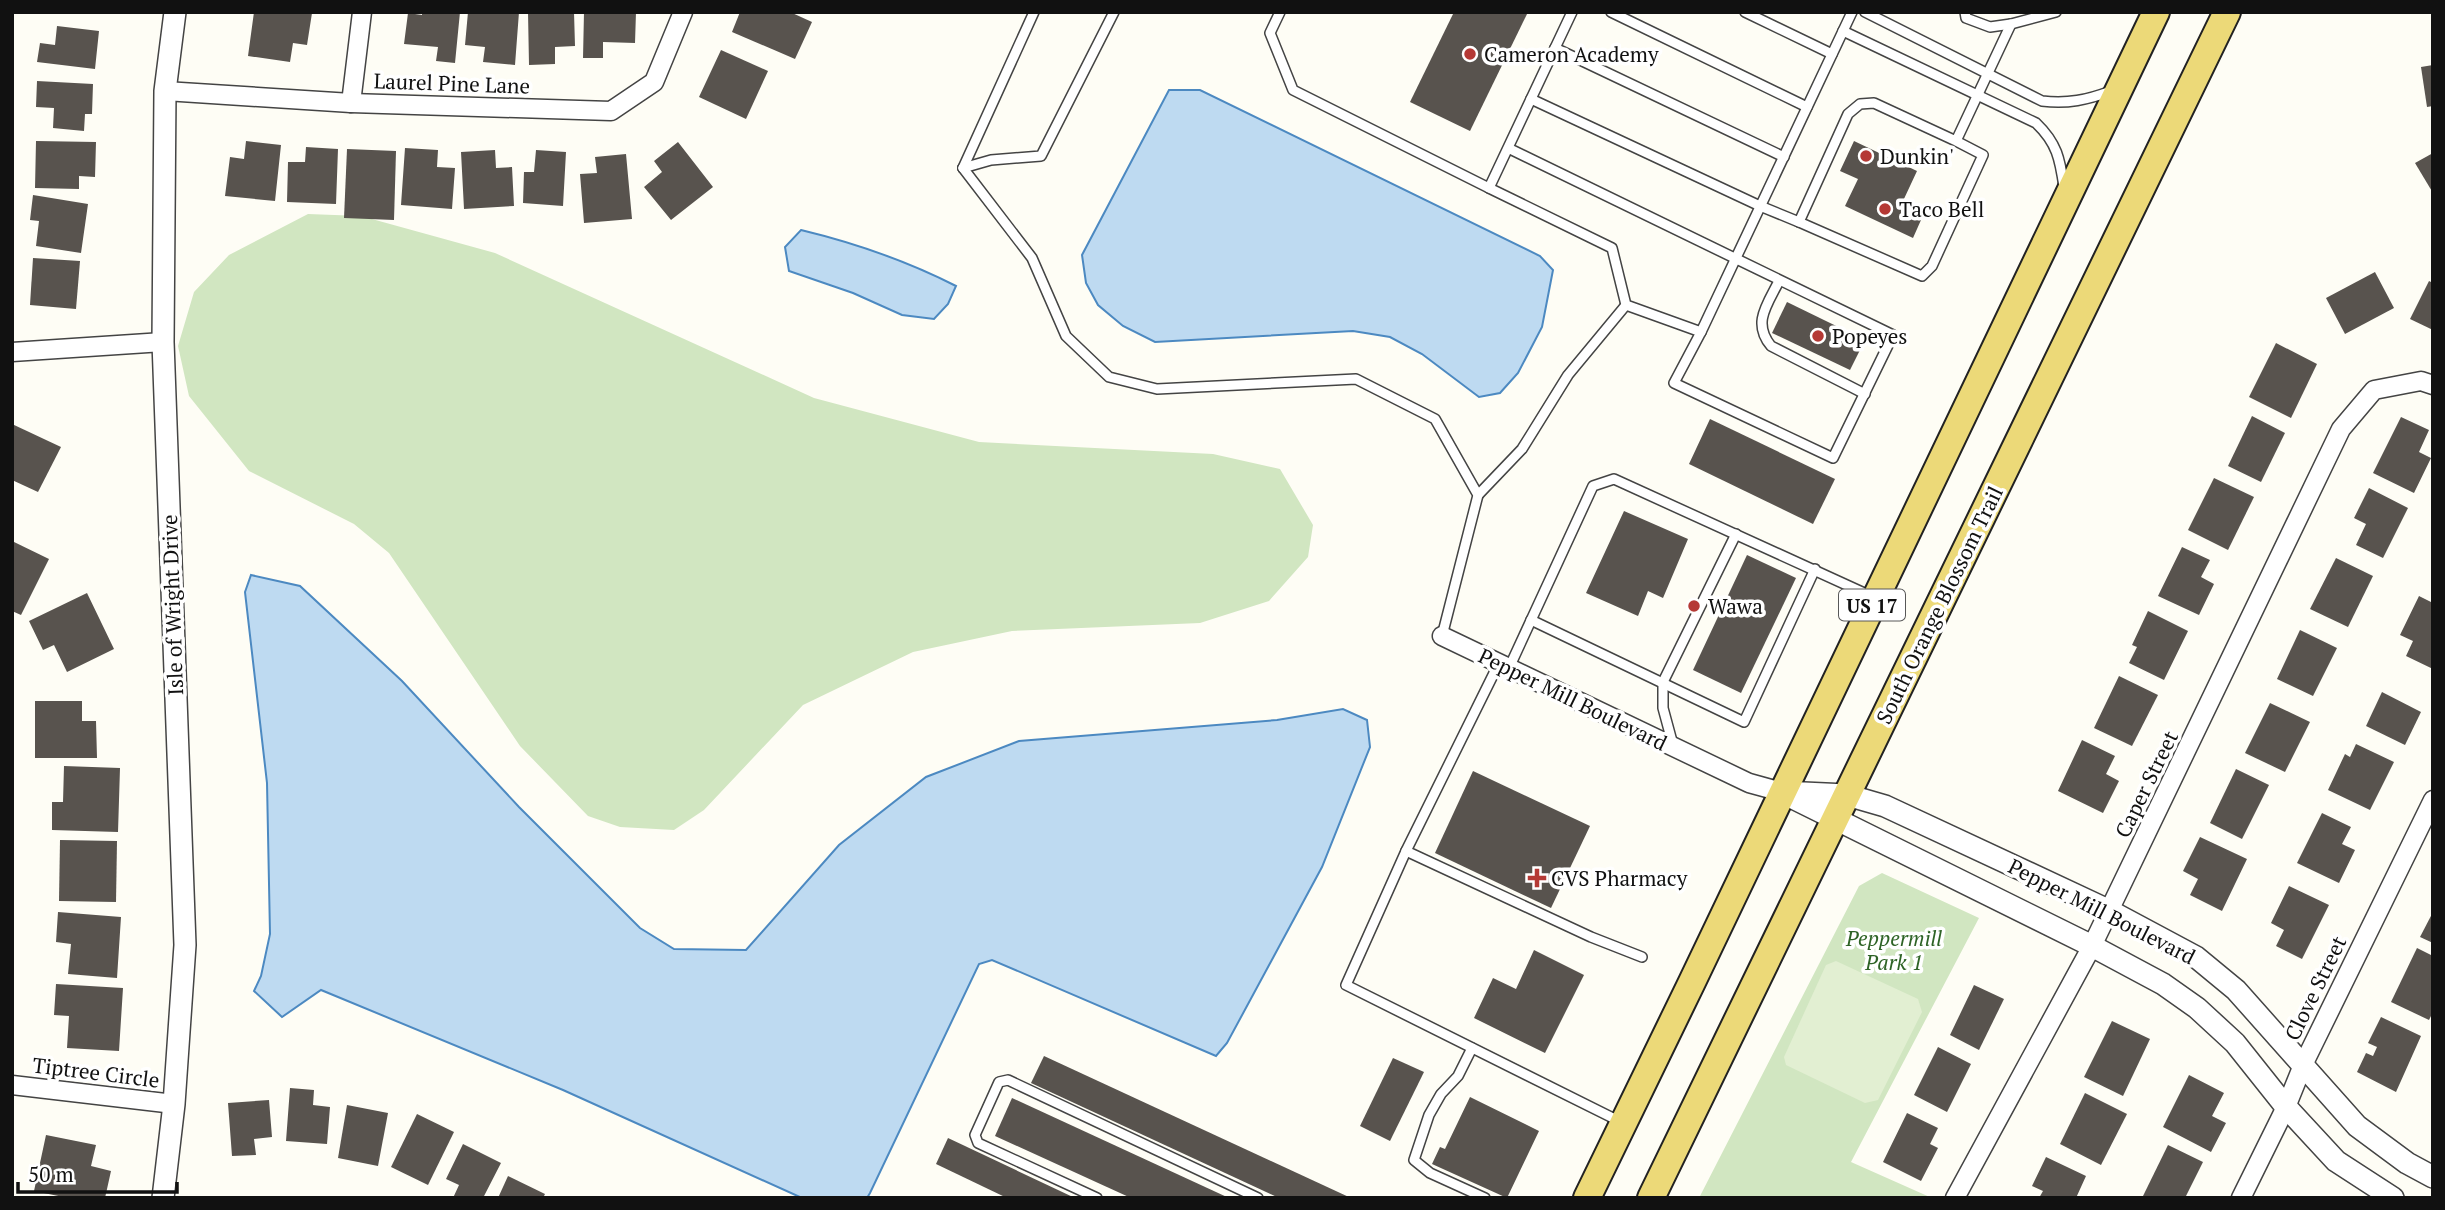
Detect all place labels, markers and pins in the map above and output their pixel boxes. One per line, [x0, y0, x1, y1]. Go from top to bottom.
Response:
place label: Cameron Academy [1484, 40, 1659, 68]
marker: Cameron Academy [1462, 46, 1478, 62]
place label: Dunkin' [1880, 142, 1954, 170]
marker: Dunkin' [1858, 148, 1874, 164]
place label: Taco Bell [1899, 195, 1984, 223]
marker: Taco Bell [1877, 201, 1893, 217]
place label: Popeyes [1832, 322, 1907, 350]
marker: Popeyes [1810, 328, 1826, 344]
place label: Wawa [1708, 592, 1763, 620]
marker: Wawa [1686, 598, 1702, 614]
place label: CVS Pharmacy [1551, 864, 1688, 892]
marker: CVS Pharmacy [1529, 870, 1545, 886]

